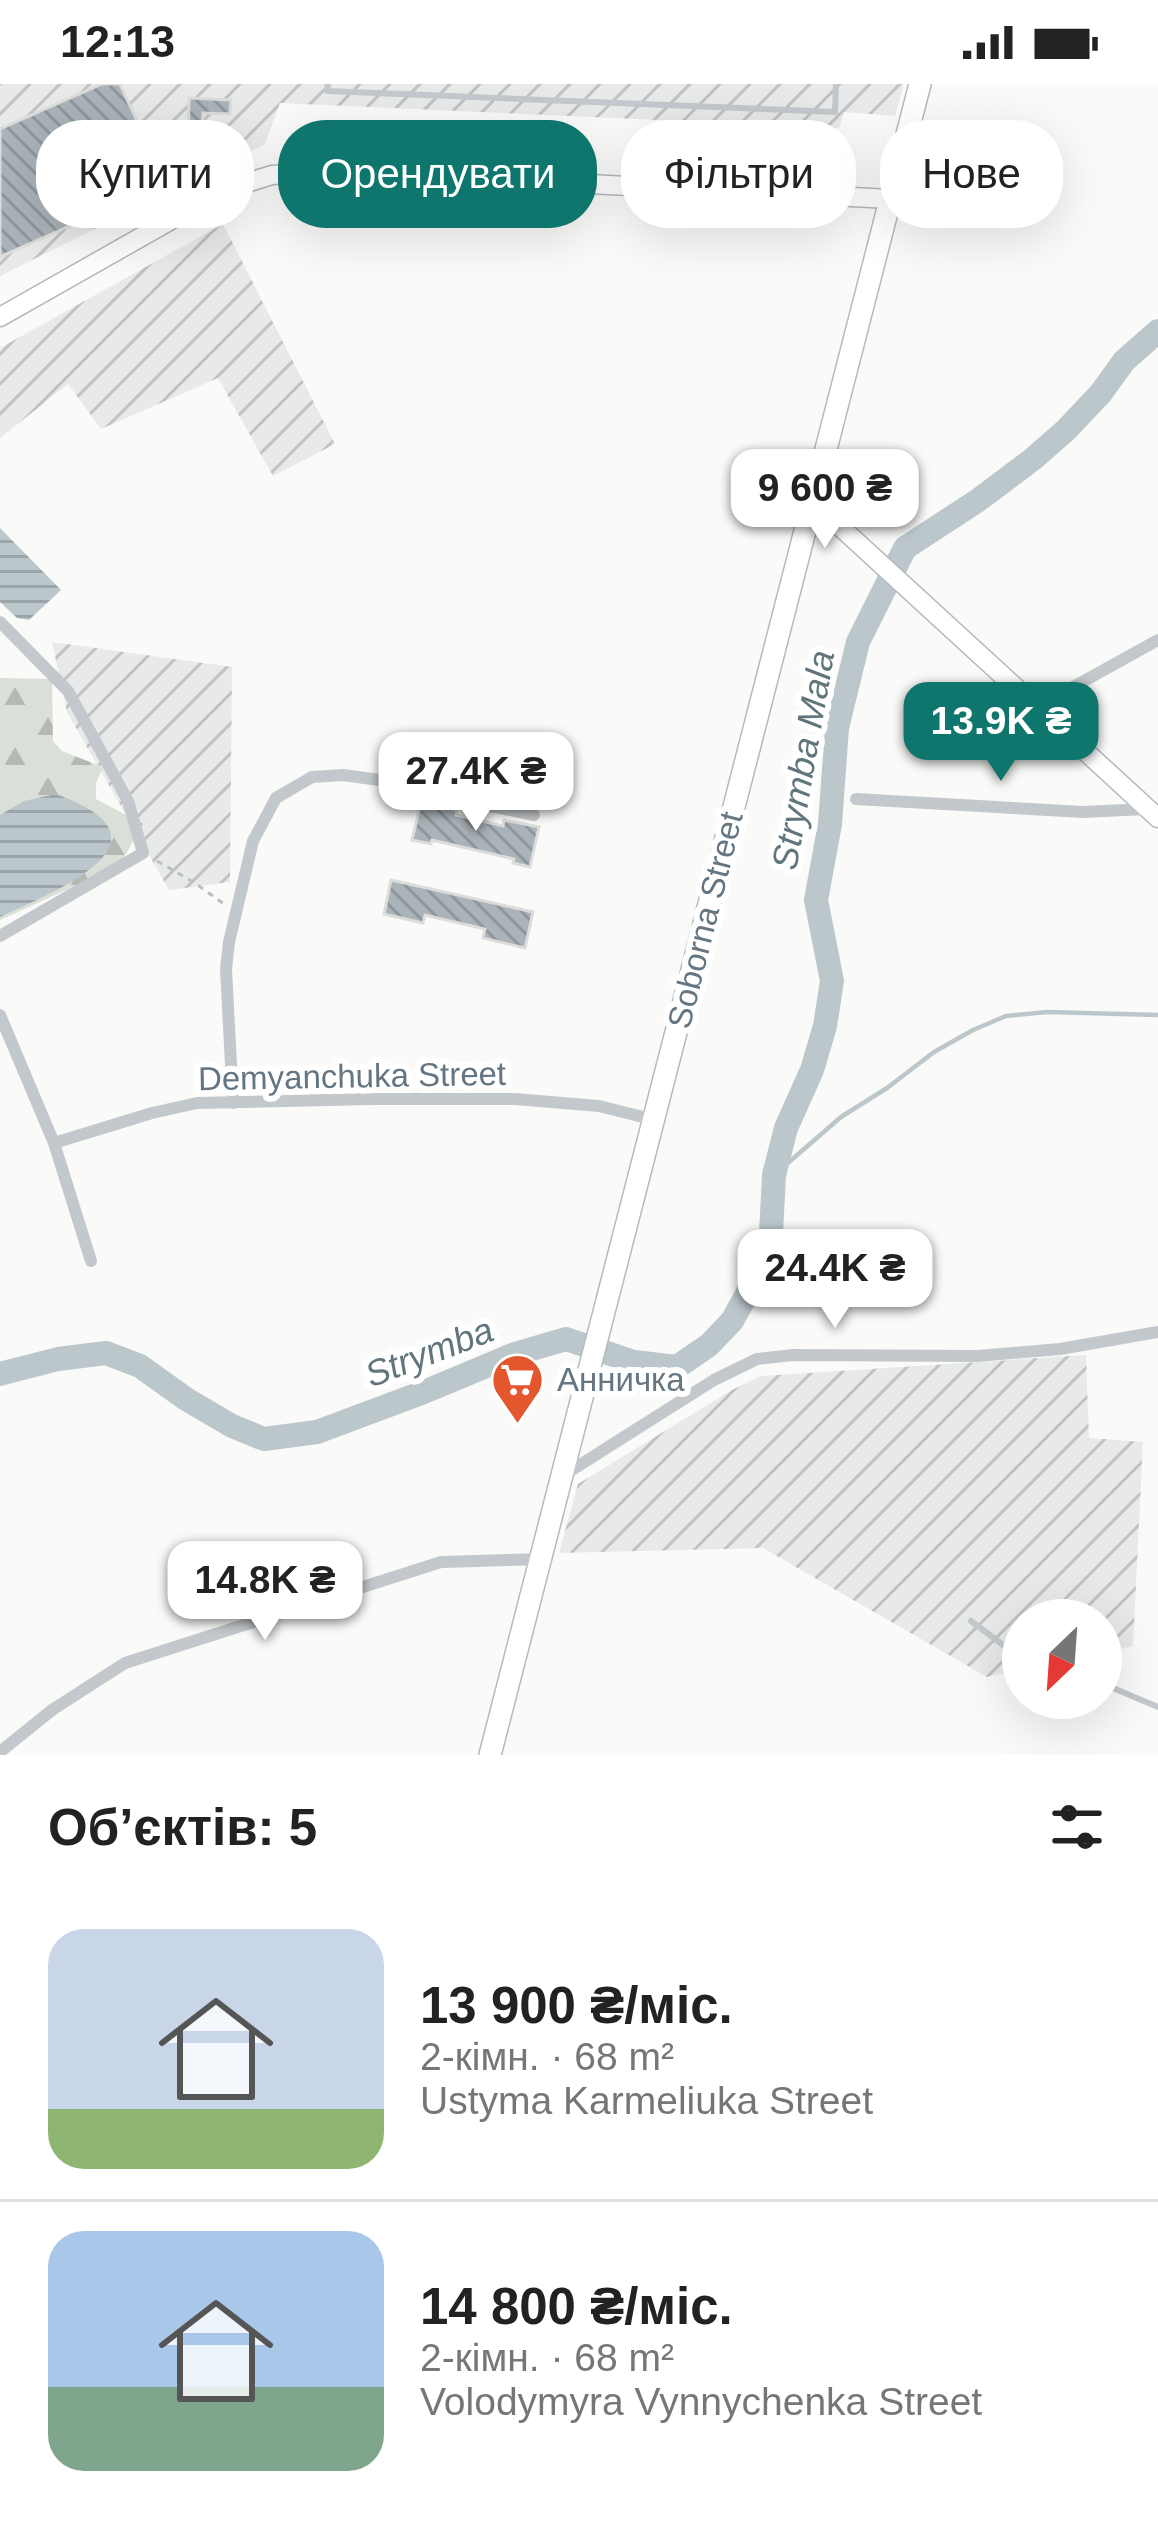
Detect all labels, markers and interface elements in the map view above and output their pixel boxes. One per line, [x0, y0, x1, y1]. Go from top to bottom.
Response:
text: 12:13 [60, 16, 175, 67]
chip: Купити [36, 120, 254, 228]
chip: Орендувати [278, 120, 597, 228]
chip: Фільтри [621, 120, 856, 228]
chip: Нове [880, 120, 1063, 228]
pin: 9 600 ₴ [714, 449, 936, 551]
text: 9 600 ₴ [758, 466, 892, 509]
water label: Strymba Mala [764, 647, 842, 873]
pin: 13.9K ₴ [890, 682, 1112, 784]
text: 13.9K ₴ [931, 699, 1071, 742]
pin: 27.4K ₴ [365, 732, 587, 834]
text: 27.4K ₴ [406, 749, 546, 792]
street label: Soborna Street [660, 808, 750, 1032]
street label: Demyanchuka Street [198, 1055, 506, 1097]
pin: 24.4K ₴ [724, 1229, 946, 1331]
text: 24.4K ₴ [765, 1246, 905, 1289]
water label: Strymba [359, 1309, 499, 1395]
supermarket icon: Анничка [490, 1351, 546, 1425]
place label: Анничка [557, 1361, 685, 1398]
pin: 14.8K ₴ [154, 1541, 376, 1643]
text: 14.8K ₴ [195, 1558, 335, 1601]
north arrow [1002, 1599, 1122, 1719]
map controls [1002, 1599, 1122, 1719]
icon: filters [1044, 1794, 1110, 1860]
text: Об’єктів: 5 [48, 1799, 317, 1856]
icon: home [144, 1977, 288, 2121]
text: 13 900 ₴/міс. [420, 1977, 733, 2034]
text: 2-кімн. · 68 m² [420, 2035, 674, 2078]
text: Ustyma Karmeliuka Street [420, 2079, 873, 2122]
text: 14 800 ₴/міс. [420, 2278, 733, 2335]
icon: home [144, 2279, 288, 2423]
text: 2-кімн. · 68 m² [420, 2336, 674, 2379]
text: Volodymyra Vynnychenka Street [420, 2380, 982, 2423]

